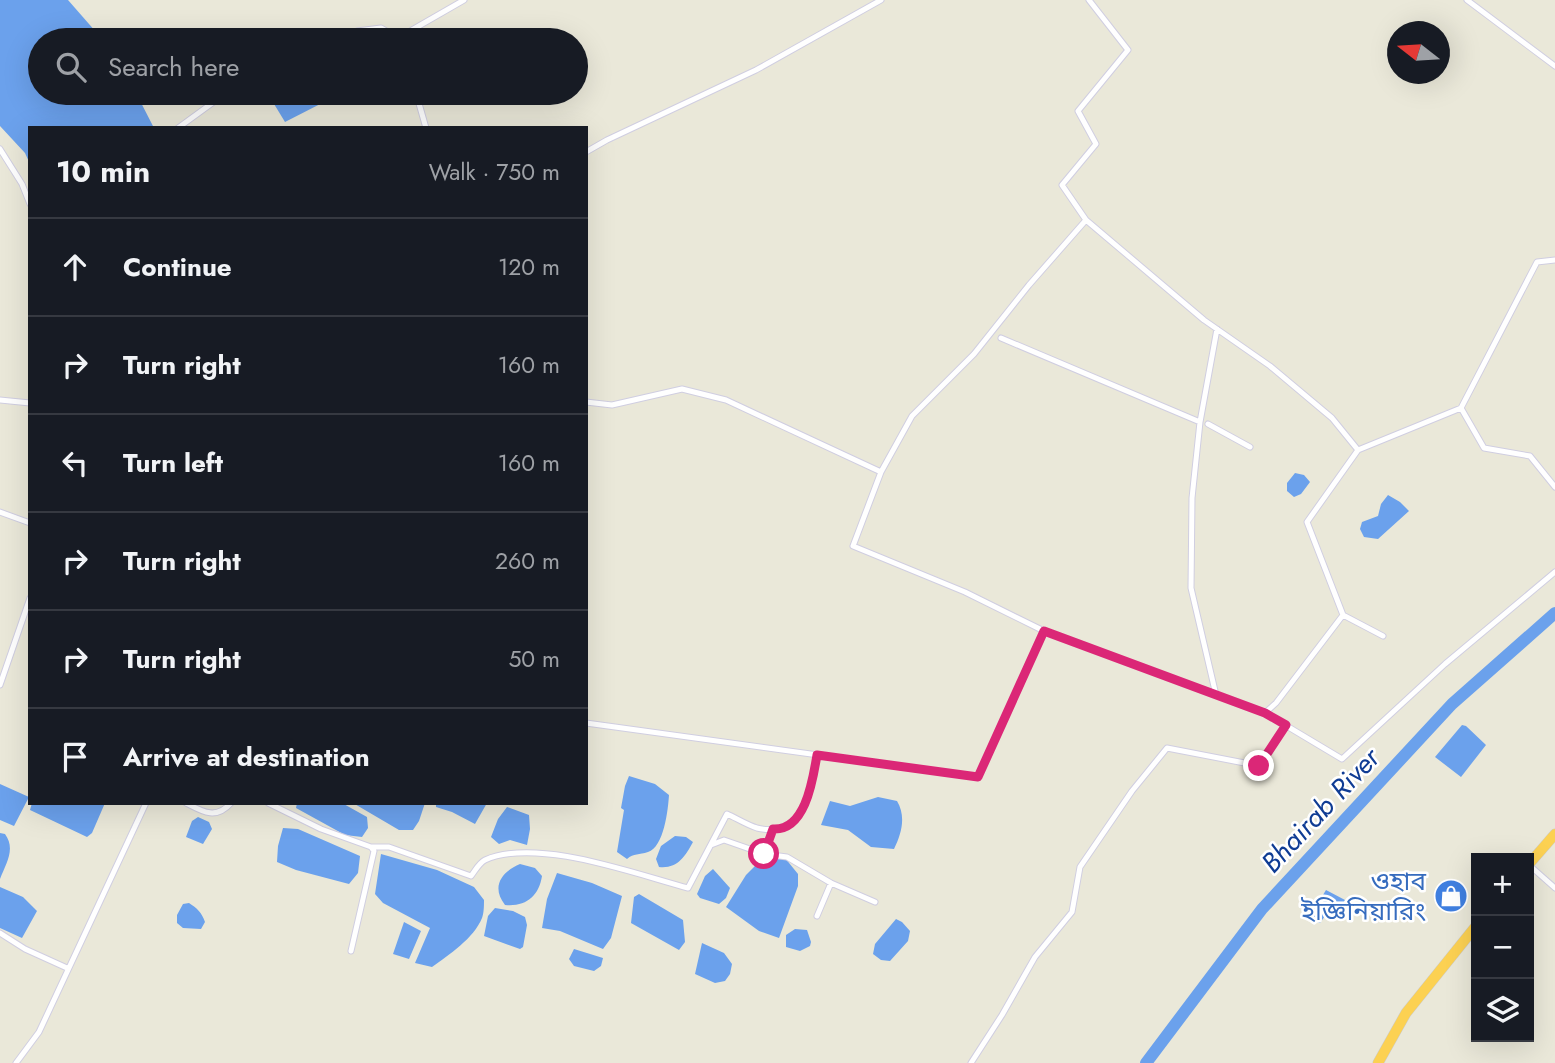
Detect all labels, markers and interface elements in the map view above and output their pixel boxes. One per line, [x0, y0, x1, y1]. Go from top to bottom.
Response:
north arrow [1387, 21, 1450, 84]
search box [28, 28, 588, 105]
icon: search [52, 48, 90, 86]
text: Search here [108, 48, 240, 86]
text: 10 min [56, 150, 150, 193]
text: Walk · 750 m [429, 155, 560, 189]
icon: ahead [56, 248, 94, 286]
text: Continue [123, 248, 232, 286]
text: 120 m [498, 250, 560, 284]
icon: right [56, 346, 94, 384]
text: Turn right [123, 346, 241, 384]
text: 160 m [498, 348, 560, 382]
icon: left [56, 444, 94, 482]
text: Turn left [123, 444, 223, 482]
text: 160 m [498, 446, 560, 480]
icon: right [56, 542, 94, 580]
text: Turn right [123, 542, 241, 580]
text: 260 m [495, 544, 560, 578]
icon: right [56, 640, 94, 678]
text: Turn right [123, 640, 241, 678]
text: 50 m [508, 642, 560, 676]
water label: Bhairab River [1252, 737, 1390, 882]
icon: arrive [56, 738, 94, 776]
text: Arrive at destination [123, 738, 370, 776]
route end [1243, 750, 1274, 781]
route start [748, 838, 779, 869]
map controls [1471, 853, 1534, 1042]
button: + [1471, 853, 1534, 916]
place label: ওহাব ইজ্ঞিনিয়ারিং [1300, 862, 1427, 930]
shop icon: ওহাব ইজ্ঞিনিয়ারিং [1432, 877, 1470, 915]
button: − [1471, 916, 1534, 979]
button: layers [1471, 979, 1534, 1042]

